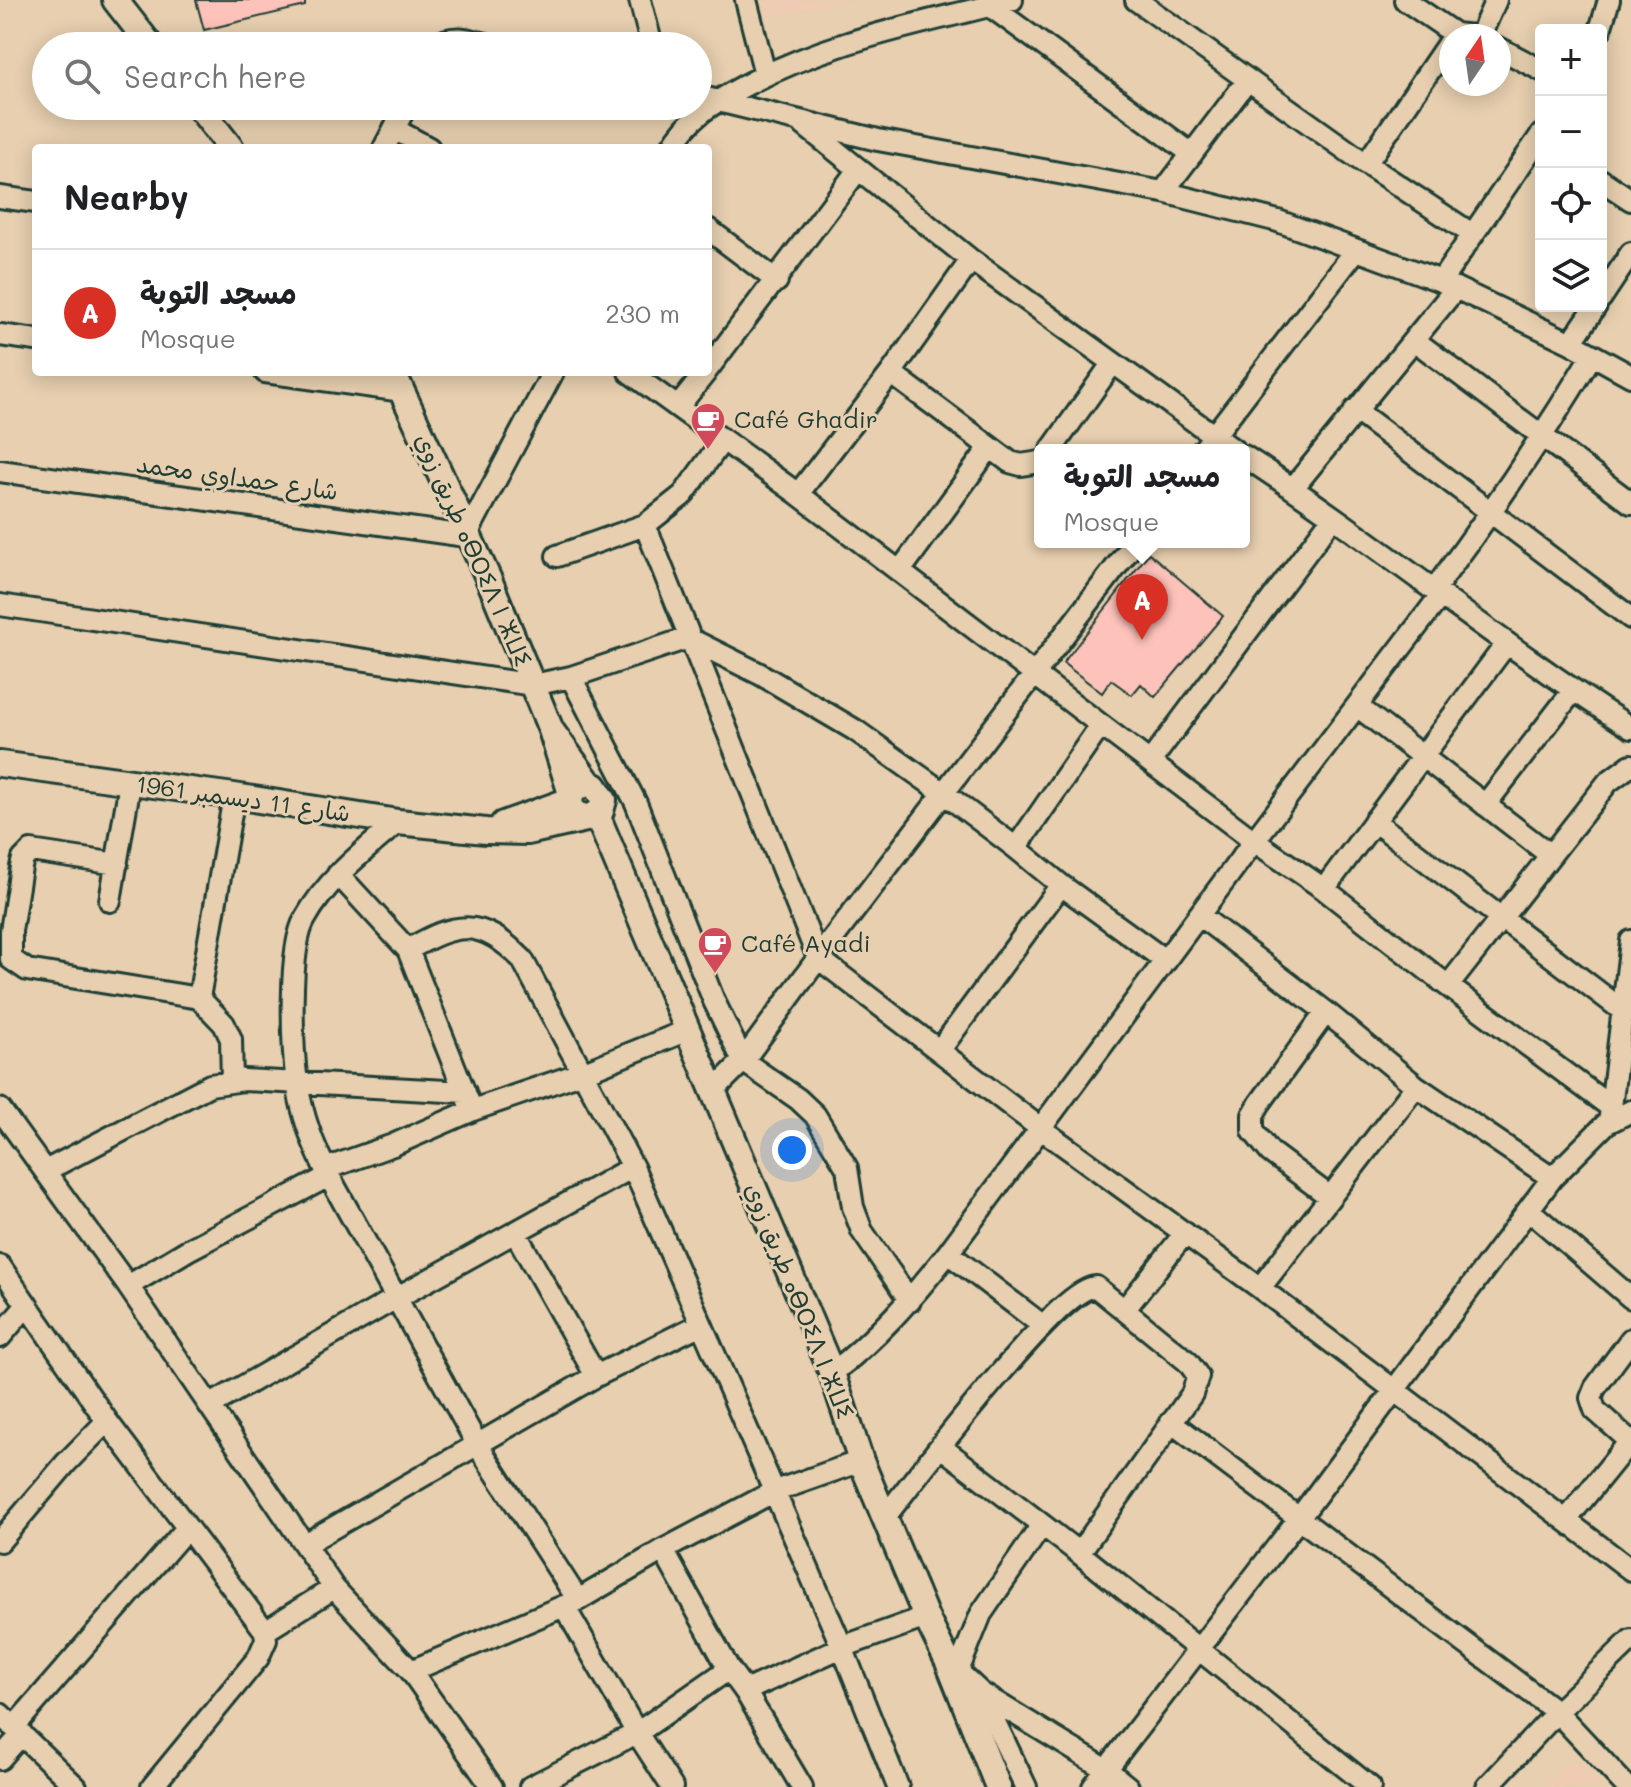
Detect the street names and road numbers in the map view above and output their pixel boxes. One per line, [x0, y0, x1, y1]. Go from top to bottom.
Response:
street label: طريق زوي ⴰⴱⵔⵉⴷ ⵏ ⵣⵡⵉ [406, 428, 540, 672]
street label: شارع حمداوي محمد [134, 447, 340, 509]
street label: شارع 11 ديسمبر 1961 [134, 767, 352, 831]
street label: طريق زوي ⴰⴱⵔⵉⴷ ⵏ ⵣⵡⵉ [736, 1178, 862, 1424]

